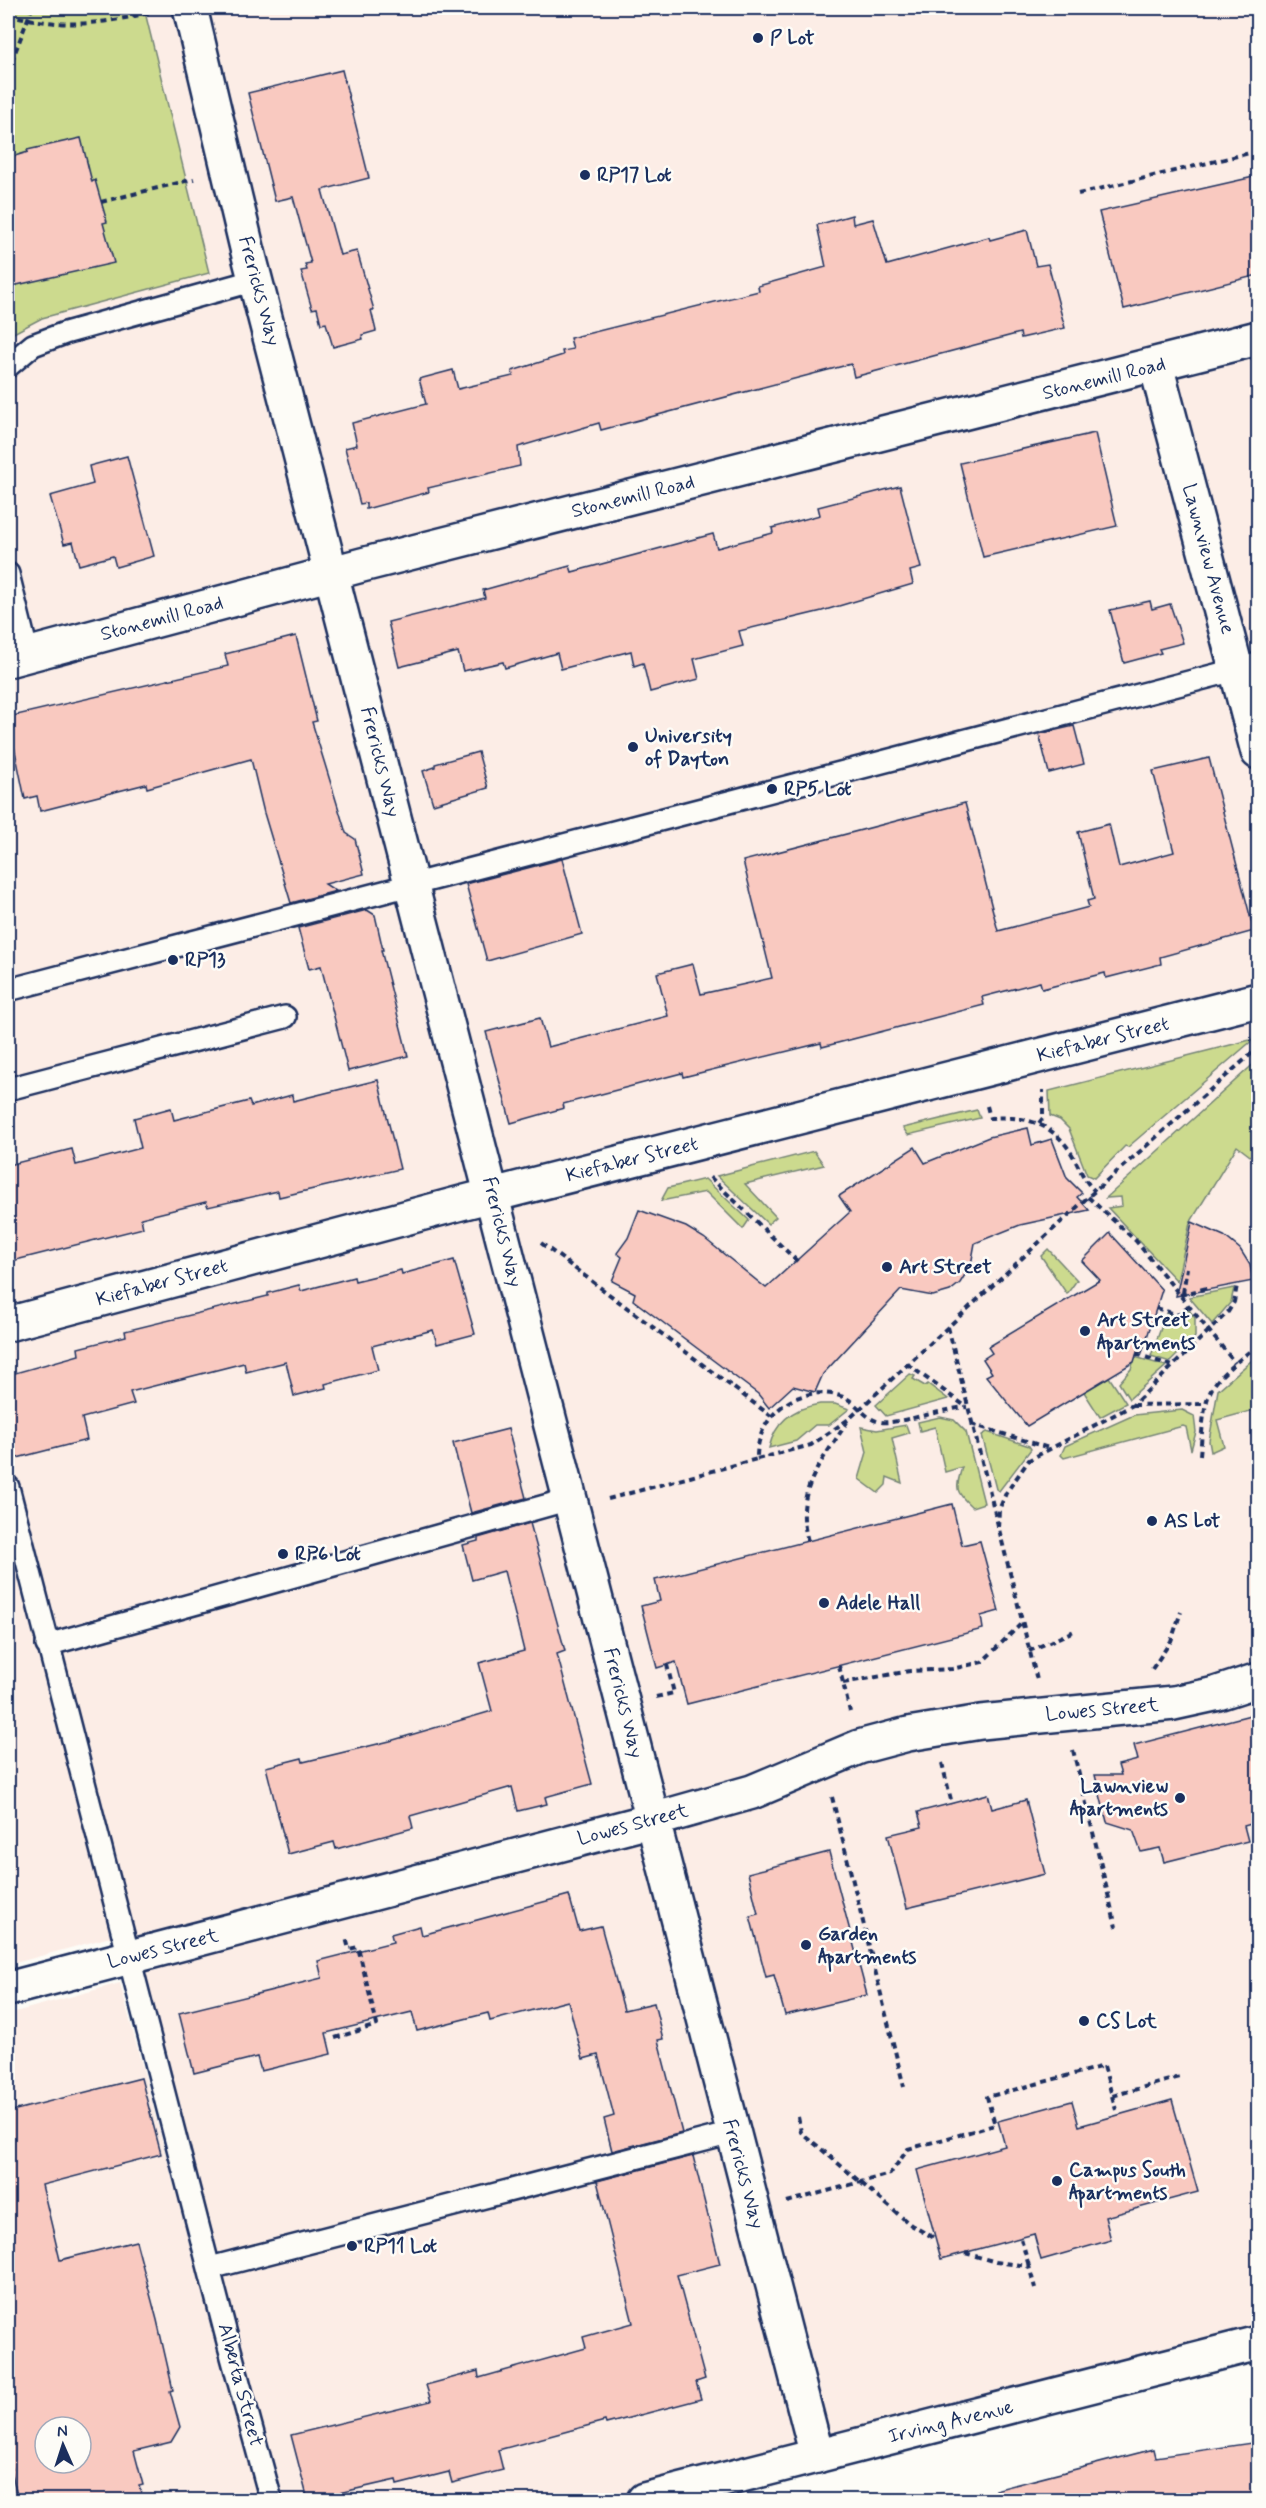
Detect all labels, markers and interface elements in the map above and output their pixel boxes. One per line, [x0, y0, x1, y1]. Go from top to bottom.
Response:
place label: P Lot [770, 25, 815, 52]
marker: P Lot [751, 31, 765, 45]
place label: RP17 Lot [597, 162, 672, 189]
marker: RP17 Lot [578, 168, 592, 182]
street label: Frericks Way [231, 233, 287, 349]
street label: Stonemill Road [1040, 351, 1168, 407]
street label: Stonemill Road [569, 469, 697, 525]
street label: Lawnview Avenue [1175, 481, 1241, 637]
street label: Stonemill Road [98, 590, 226, 648]
street label: Frericks Way [353, 704, 407, 820]
place label: University of Dayton [645, 723, 732, 773]
marker: University of Dayton [626, 740, 640, 754]
place label: RP5 Lot [784, 776, 852, 803]
marker: RP5 Lot [765, 782, 779, 796]
place label: RP13 [185, 947, 226, 974]
marker: RP13 [166, 953, 180, 967]
street label: Kiefaber Street [1034, 1011, 1172, 1069]
street label: Kiefaber Street [563, 1131, 701, 1189]
street label: Frericks Way [475, 1174, 529, 1290]
street label: Kiefaber Street [93, 1252, 231, 1314]
place label: Art Street [899, 1254, 992, 1281]
marker: Art Street [880, 1260, 894, 1274]
place label: Art Street Apartments [1097, 1307, 1195, 1358]
marker: Art Street Apartments [1078, 1324, 1092, 1338]
place label: AS Lot [1164, 1508, 1221, 1535]
marker: AS Lot [1145, 1514, 1159, 1528]
place label: RP6 Lot [295, 1541, 361, 1568]
marker: RP6 Lot [276, 1547, 290, 1561]
place label: Adele Hall [836, 1590, 920, 1617]
marker: Adele Hall [817, 1596, 831, 1610]
street label: Frericks Way [596, 1645, 650, 1761]
street label: Lowes Street [1044, 1692, 1160, 1728]
place label: Lawnview Apartments [1070, 1773, 1168, 1824]
marker: Lawnview Apartments [1173, 1791, 1187, 1805]
street label: Lowes Street [575, 1797, 692, 1853]
place label: Garden Apartments [818, 1921, 916, 1972]
street label: Lowes Street [105, 1922, 222, 1976]
marker: Garden Apartments [799, 1938, 813, 1952]
place label: CS Lot [1096, 2008, 1158, 2035]
marker: CS Lot [1077, 2014, 1091, 2028]
street label: Frericks Way [715, 2116, 771, 2232]
place label: Campus South Apartments [1069, 2157, 1186, 2208]
marker: Campus South Apartments [1050, 2174, 1064, 2188]
place label: RP11 Lot [364, 2233, 438, 2260]
marker: RP11 Lot [345, 2239, 359, 2253]
street label: Alberta Street [211, 2320, 269, 2450]
street label: Irving Avenue [886, 2393, 1016, 2451]
north arrow [33, 2415, 93, 2475]
text: N [56, 2421, 68, 2442]

